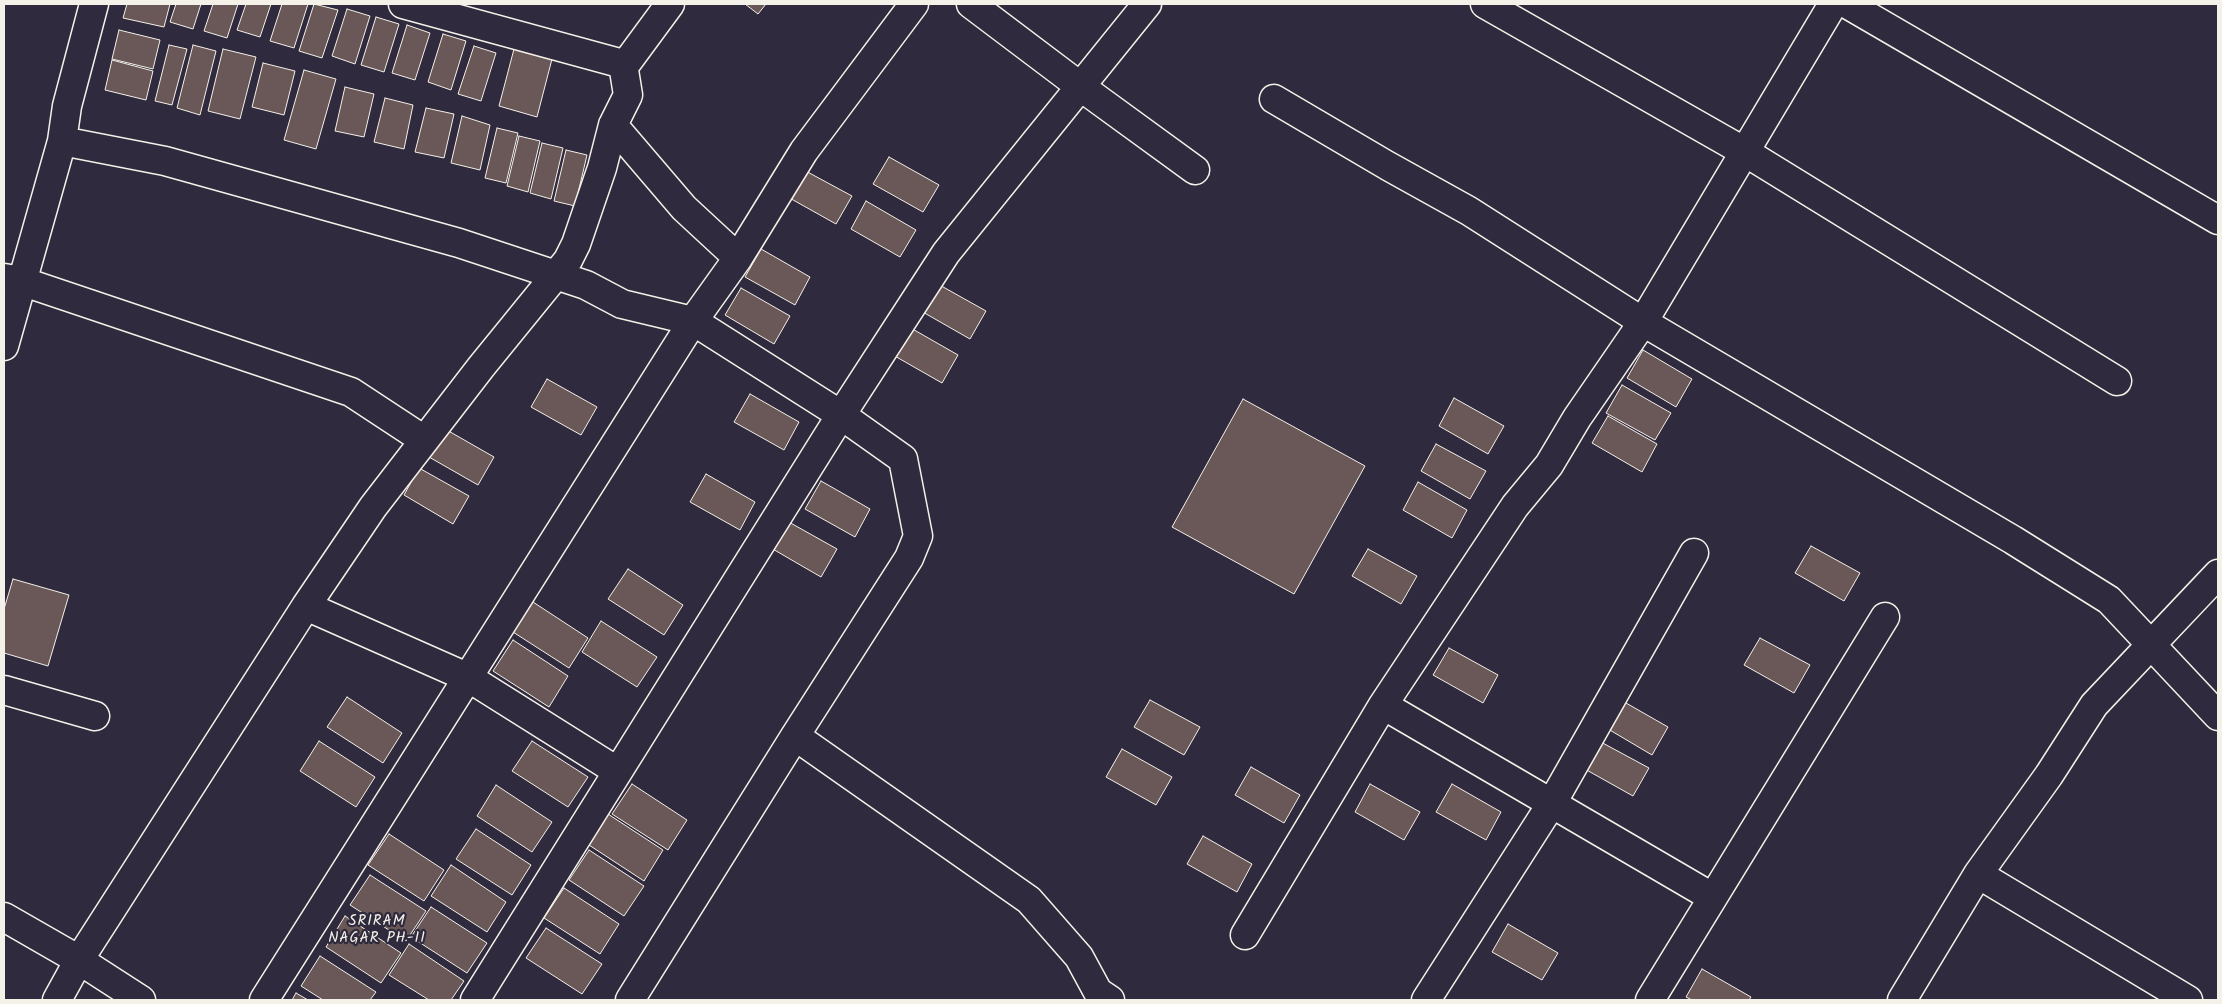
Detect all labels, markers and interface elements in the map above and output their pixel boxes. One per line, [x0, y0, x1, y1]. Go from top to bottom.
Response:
district label: SRIRAM NAGAR PH-II [327, 913, 427, 948]

